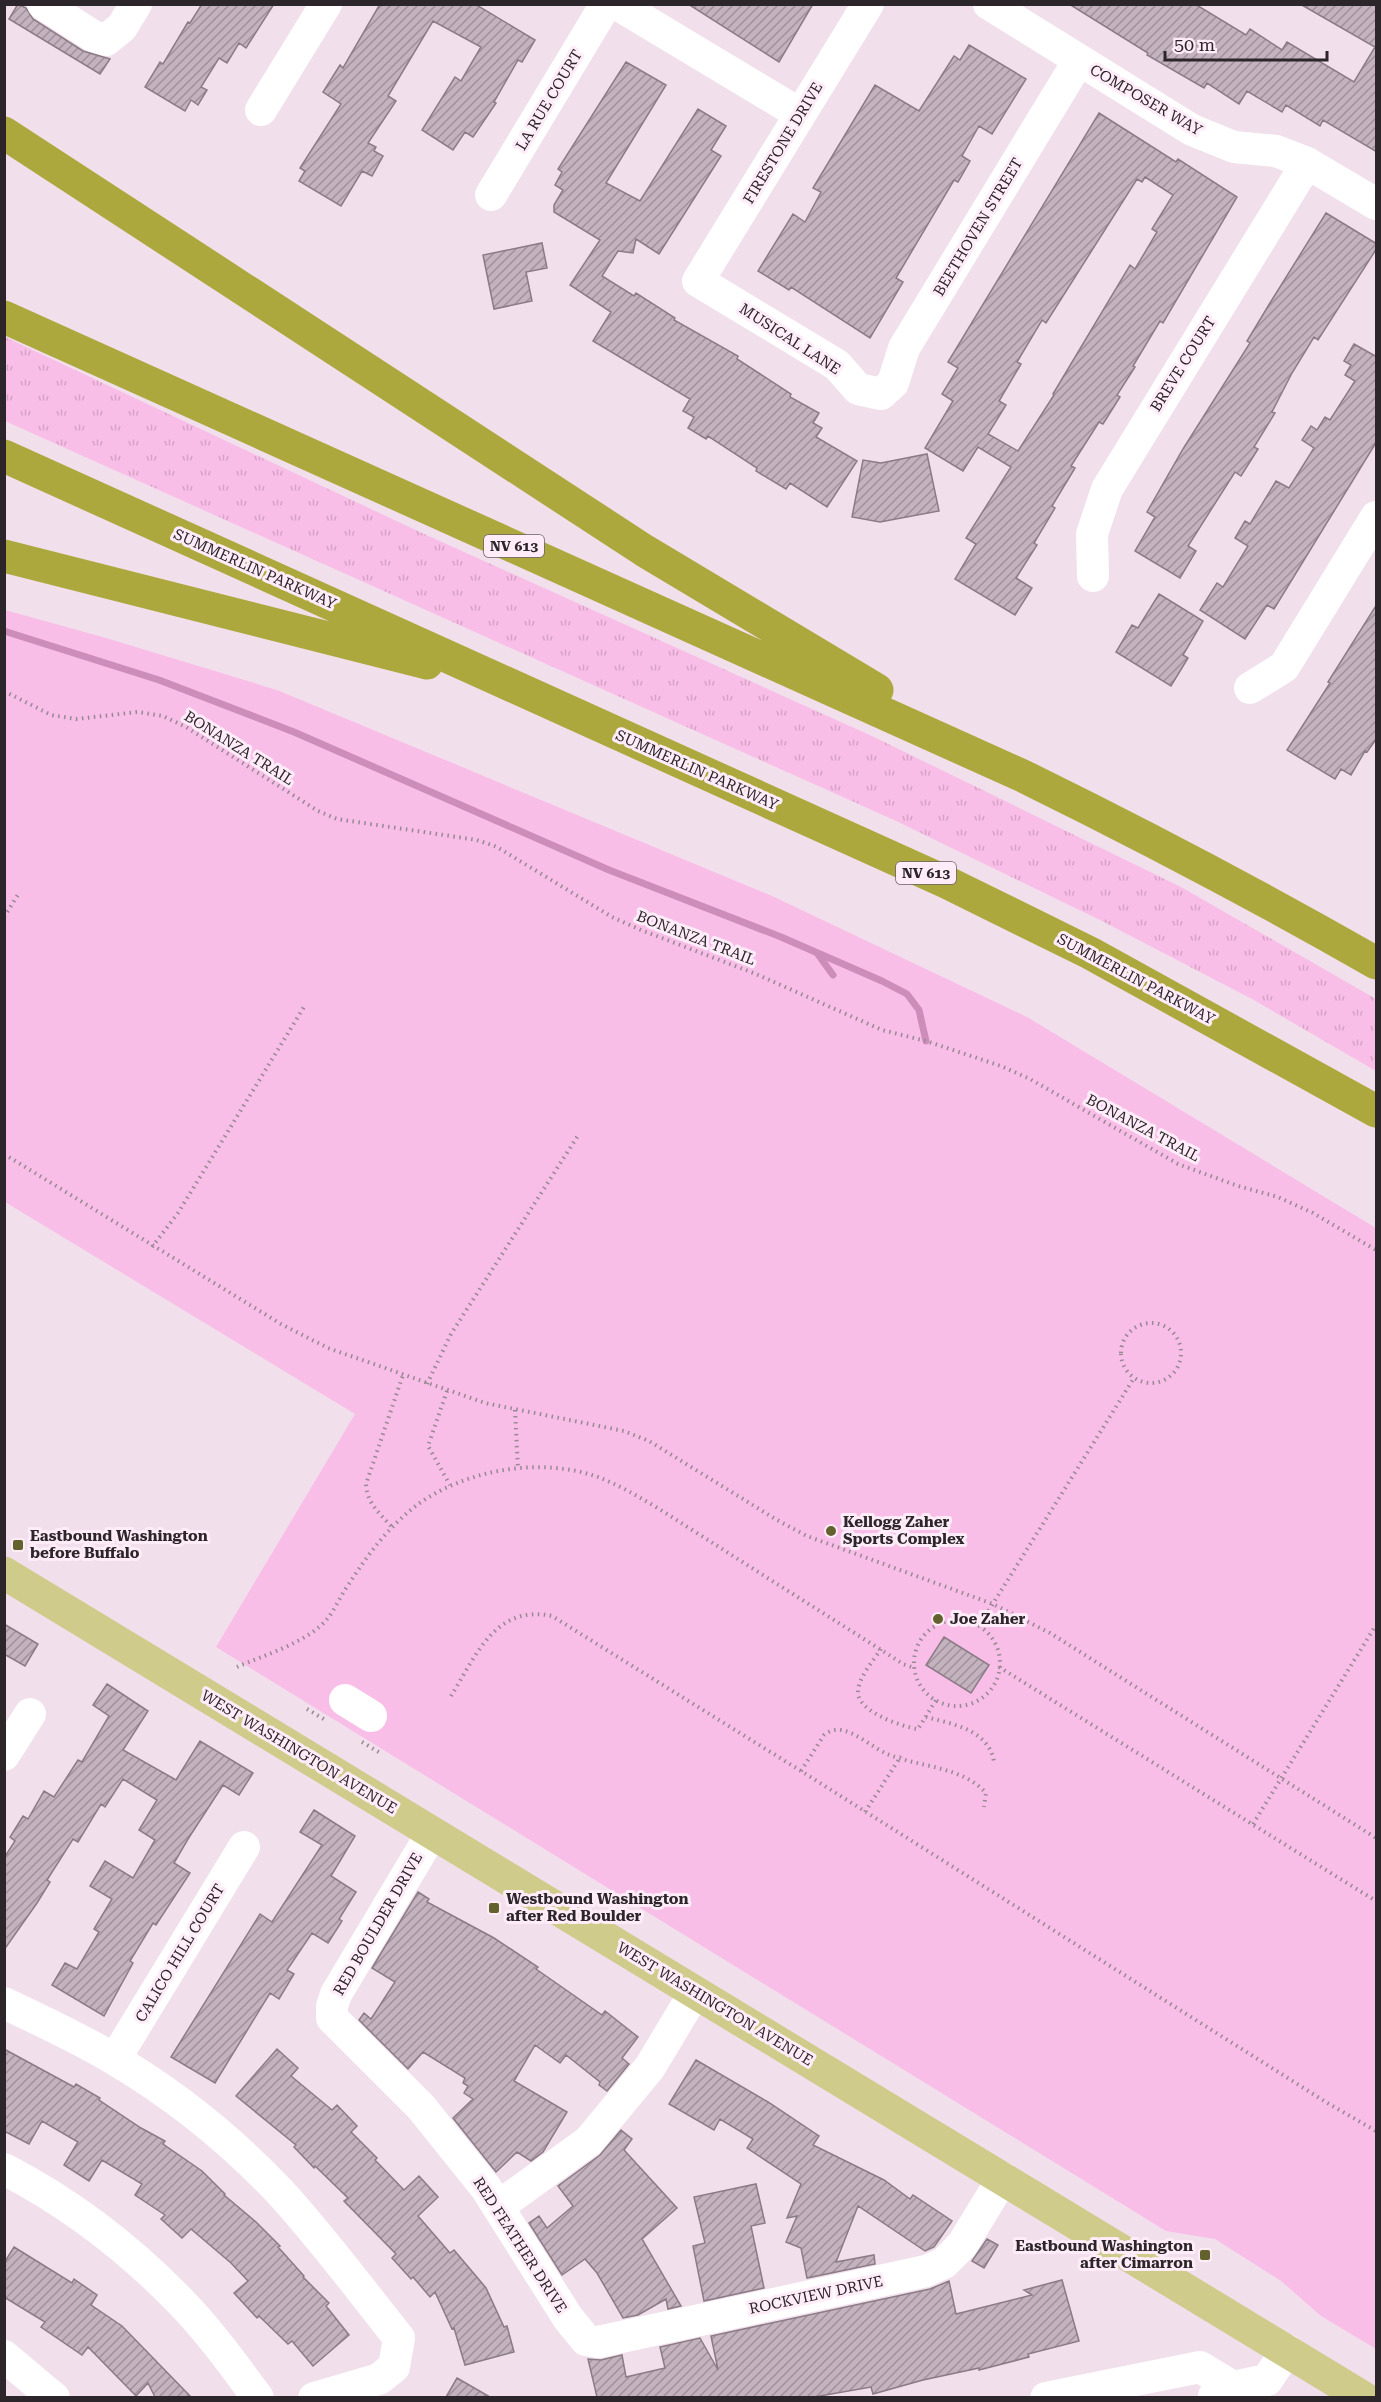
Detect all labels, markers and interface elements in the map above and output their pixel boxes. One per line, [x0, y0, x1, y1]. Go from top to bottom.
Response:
scale bar [1165, 24, 1327, 62]
text: 50 m [1174, 34, 1215, 55]
street label: LA RUE COURT [512, 46, 586, 154]
street label: COMPOSER WAY [1087, 61, 1206, 140]
street label: FIRESTONE DRIVE [740, 79, 826, 207]
street label: BEETHOVEN STREET [930, 155, 1026, 299]
street label: MUSICAL LANE [736, 300, 844, 378]
street label: BREVE COURT [1147, 313, 1219, 415]
street label: SUMMERLIN PARKWAY [171, 525, 340, 613]
road number: NV 613 [484, 535, 544, 557]
street label: BONANZA TRAIL [181, 707, 297, 789]
street label: SUMMERLIN PARKWAY [613, 726, 782, 814]
road number: NV 613 [896, 862, 956, 884]
street label: BONANZA TRAIL [634, 907, 758, 969]
street label: SUMMERLIN PARKWAY [1054, 930, 1219, 1029]
street label: BONANZA TRAIL [1083, 1090, 1203, 1166]
place label: Kellogg Zaher Sports Complex [843, 1513, 964, 1548]
marker: Kellogg Zaher Sports Complex [824, 1524, 838, 1538]
place label: Eastbound Washington before Buffalo [30, 1527, 208, 1562]
marker: Eastbound Washington before Buffalo [11, 1538, 25, 1552]
place label: Joe Zaher [950, 1610, 1025, 1628]
marker: Joe Zaher [931, 1612, 945, 1626]
street label: WEST WASHINGTON AVENUE [198, 1686, 400, 1818]
street label: RED BOULDER DRIVE [330, 1849, 426, 1999]
street label: CALICO HILL COURT [132, 1881, 228, 2025]
place label: Westbound Washington after Red Boulder [506, 1890, 689, 1925]
marker: Westbound Washington after Red Boulder [487, 1901, 501, 1915]
street label: WEST WASHINGTON AVENUE [614, 1938, 816, 2070]
street label: RED FEATHER DRIVE [469, 2174, 571, 2316]
place label: Eastbound Washington after Cimarron [1015, 2237, 1193, 2272]
marker: Eastbound Washington after Cimarron [1198, 2248, 1212, 2262]
street label: ROCKVIEW DRIVE [747, 2272, 885, 2318]

